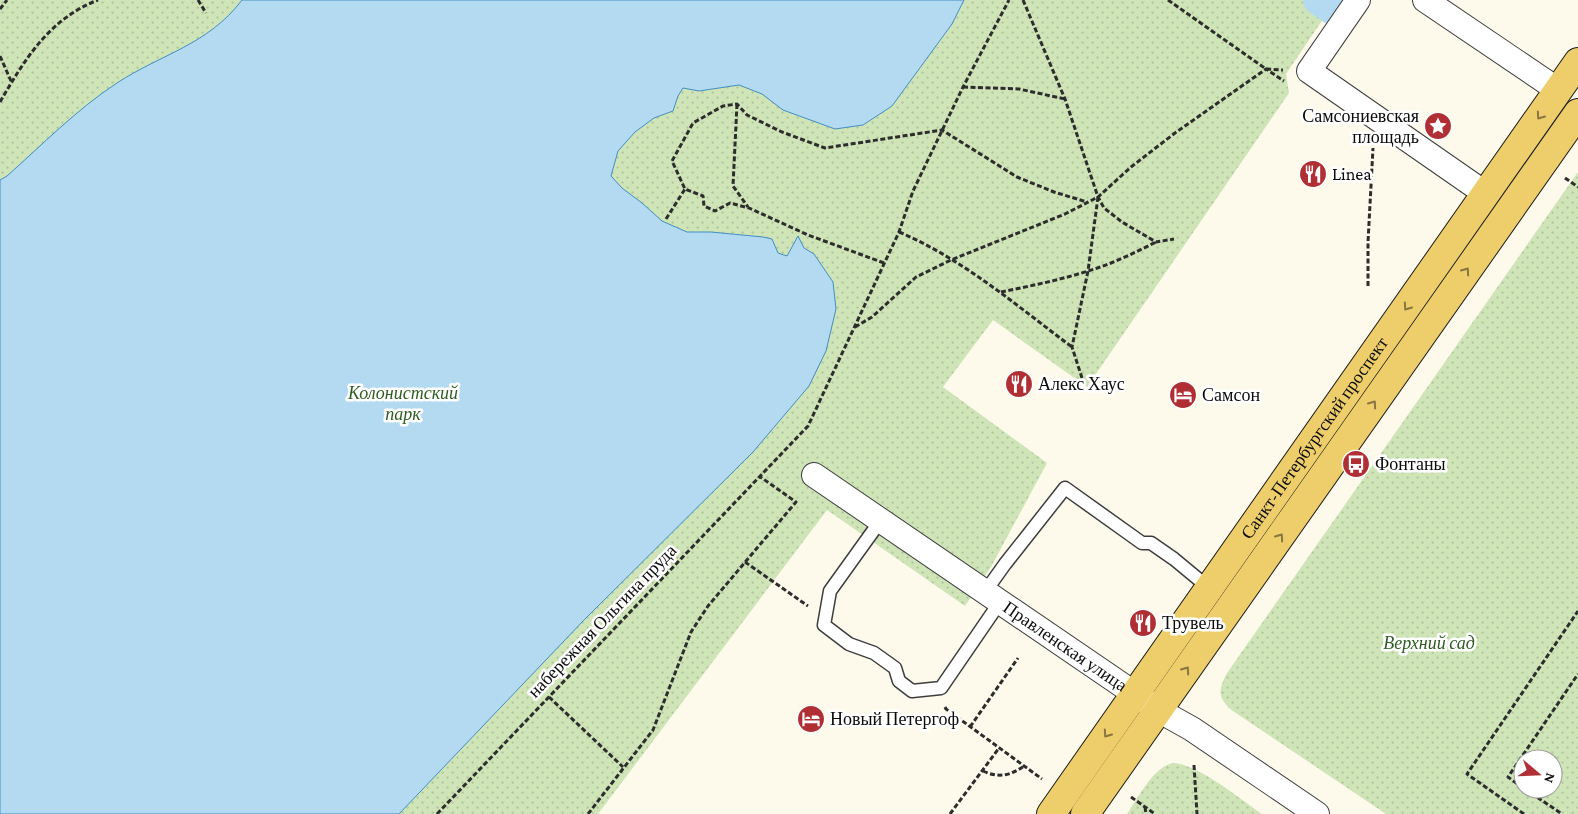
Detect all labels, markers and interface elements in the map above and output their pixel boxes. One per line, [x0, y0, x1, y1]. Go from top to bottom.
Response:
place label: Самсониевская площадь [1302, 106, 1419, 147]
one-way arrow [1537, 110, 1546, 120]
place icon: Самсониевская площадь [1423, 111, 1453, 141]
restaurant icon: Linea [1298, 159, 1328, 189]
place label: Linea [1332, 164, 1372, 184]
one-way arrow [1460, 267, 1469, 277]
one-way arrow [1404, 301, 1413, 310]
street label: Санкт-Петербургский проспект [1237, 333, 1392, 543]
restaurant icon: Алекс Хаус [1004, 369, 1034, 399]
place label: Алекс Хаус [1038, 374, 1125, 394]
hotel icon: Самсон [1168, 380, 1198, 410]
park label: Колонистский парк [347, 383, 458, 424]
place label: Самсон [1202, 385, 1260, 405]
one-way arrow [1367, 400, 1376, 410]
bus stop icon: Фонтаны [1341, 449, 1371, 479]
place label: Фонтаны [1375, 454, 1446, 474]
one-way arrow [1274, 533, 1283, 543]
street label: набережная Ольгина пруда [524, 540, 680, 702]
street label: Правленская улица [999, 597, 1131, 696]
restaurant icon: Трувель [1128, 608, 1158, 638]
place label: Трувель [1162, 613, 1224, 633]
park label: Верхний сад [1383, 633, 1475, 653]
one-way arrow [1180, 666, 1189, 676]
hotel icon: Новый Петергоф [796, 704, 826, 734]
place label: Новый Петергоф [830, 709, 959, 729]
one-way arrow [1104, 728, 1113, 738]
north arrow [1513, 749, 1563, 799]
text: N [1541, 771, 1559, 786]

